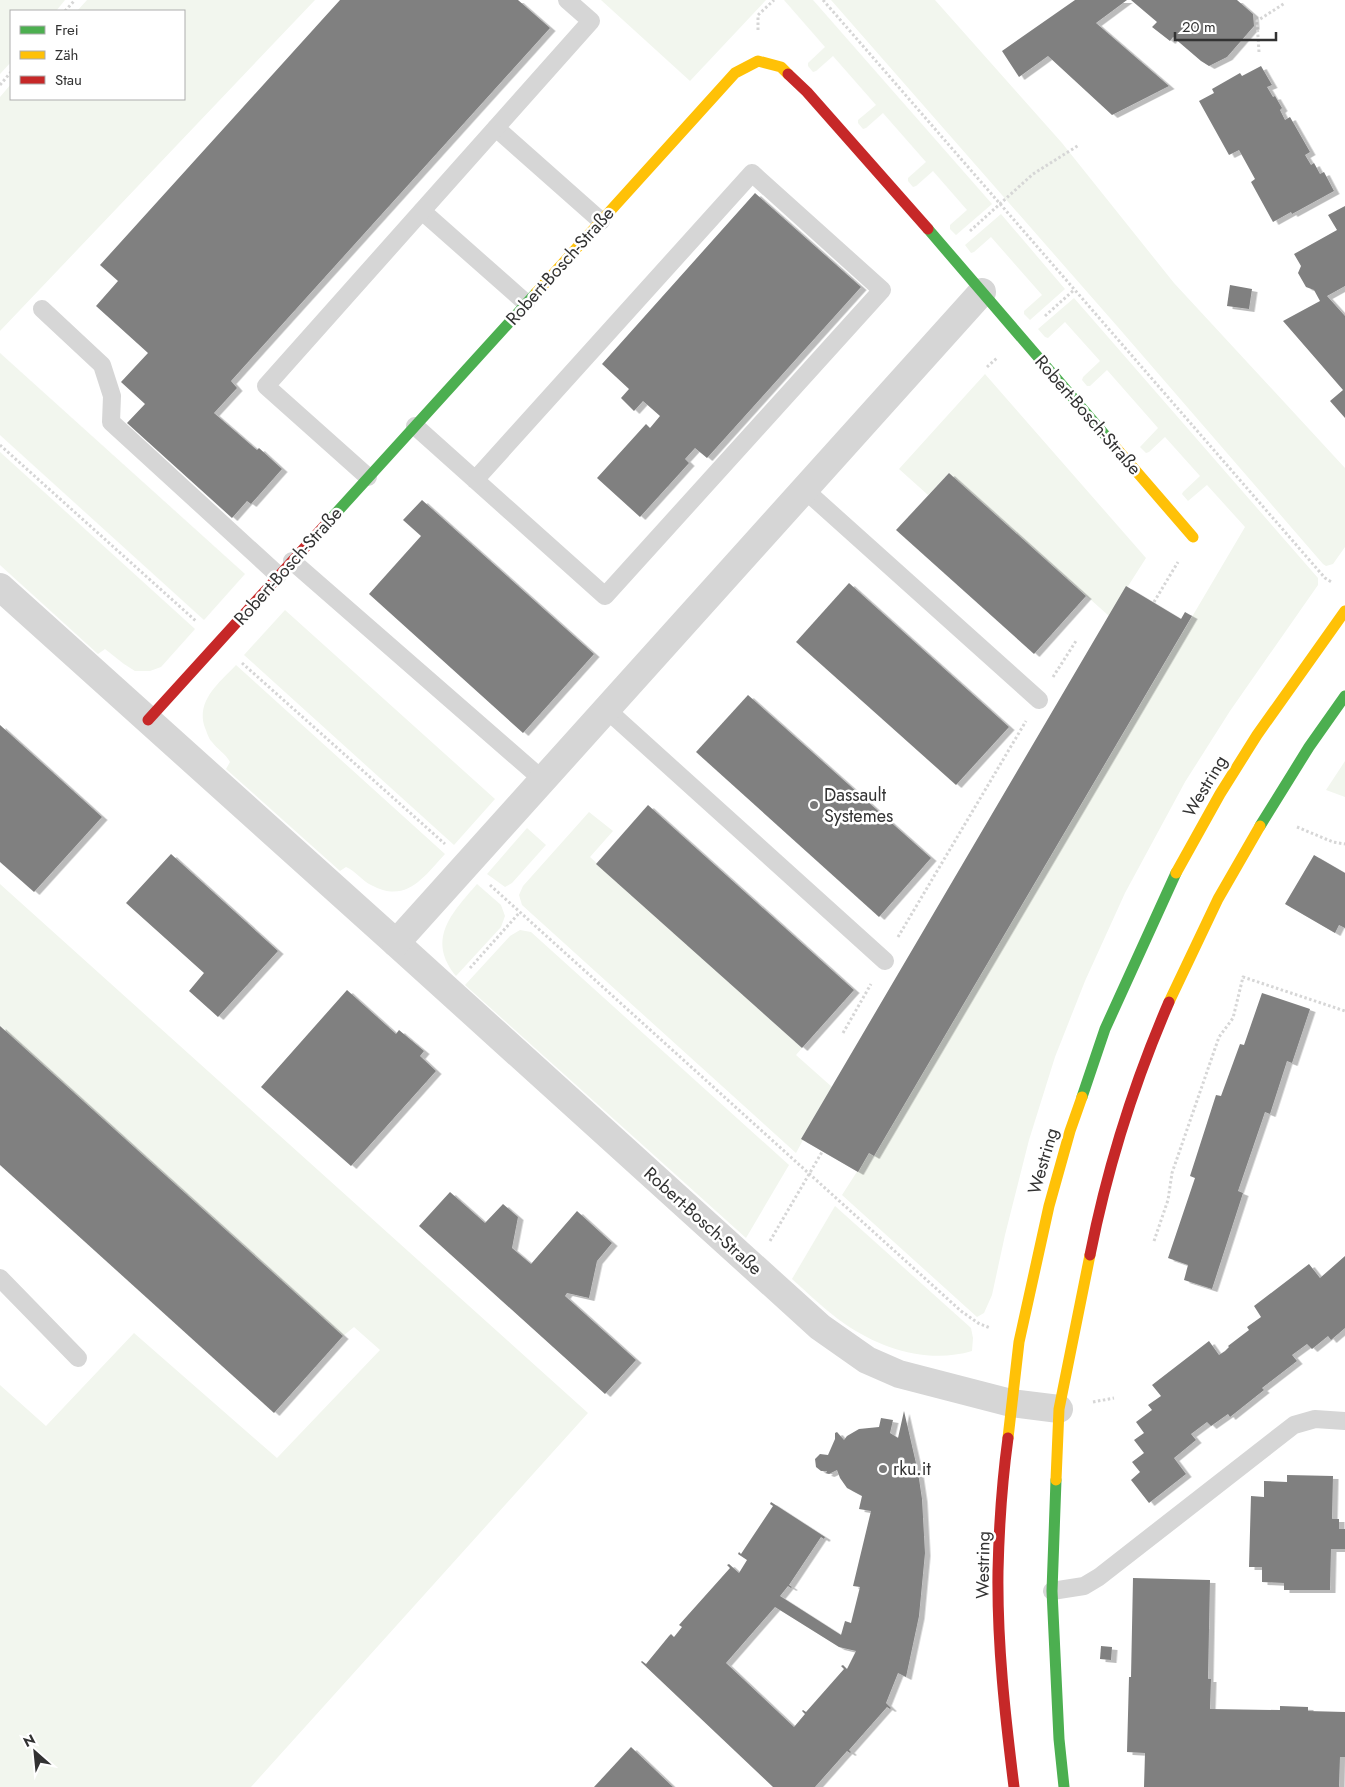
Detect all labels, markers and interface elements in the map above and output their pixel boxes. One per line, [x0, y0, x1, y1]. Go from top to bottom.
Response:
legend [10, 10, 185, 100]
scale bar [1175, 10, 1276, 42]
text: 20 m [1182, 16, 1216, 38]
text: Frei [55, 19, 79, 41]
text: Zäh [55, 44, 78, 66]
text: Stau [55, 69, 82, 91]
street label: Robert-Bosch-Straße [500, 201, 620, 331]
street label: Robert-Bosch-Straße [1029, 349, 1147, 481]
street label: Robert-Bosch-Straße [228, 501, 348, 631]
street label: Westring [1176, 750, 1234, 822]
place label: Dassault Systemes [824, 782, 893, 829]
marker: Dassault Systemes [808, 799, 820, 811]
street label: Westring [1021, 1125, 1065, 1197]
street label: Robert-Bosch-Straße [638, 1161, 768, 1281]
place label: rku.it [893, 1456, 931, 1482]
marker: rku.it [877, 1463, 889, 1475]
street label: Westring [969, 1531, 997, 1599]
north arrow [10, 1727, 60, 1777]
text: N [20, 1729, 39, 1752]

